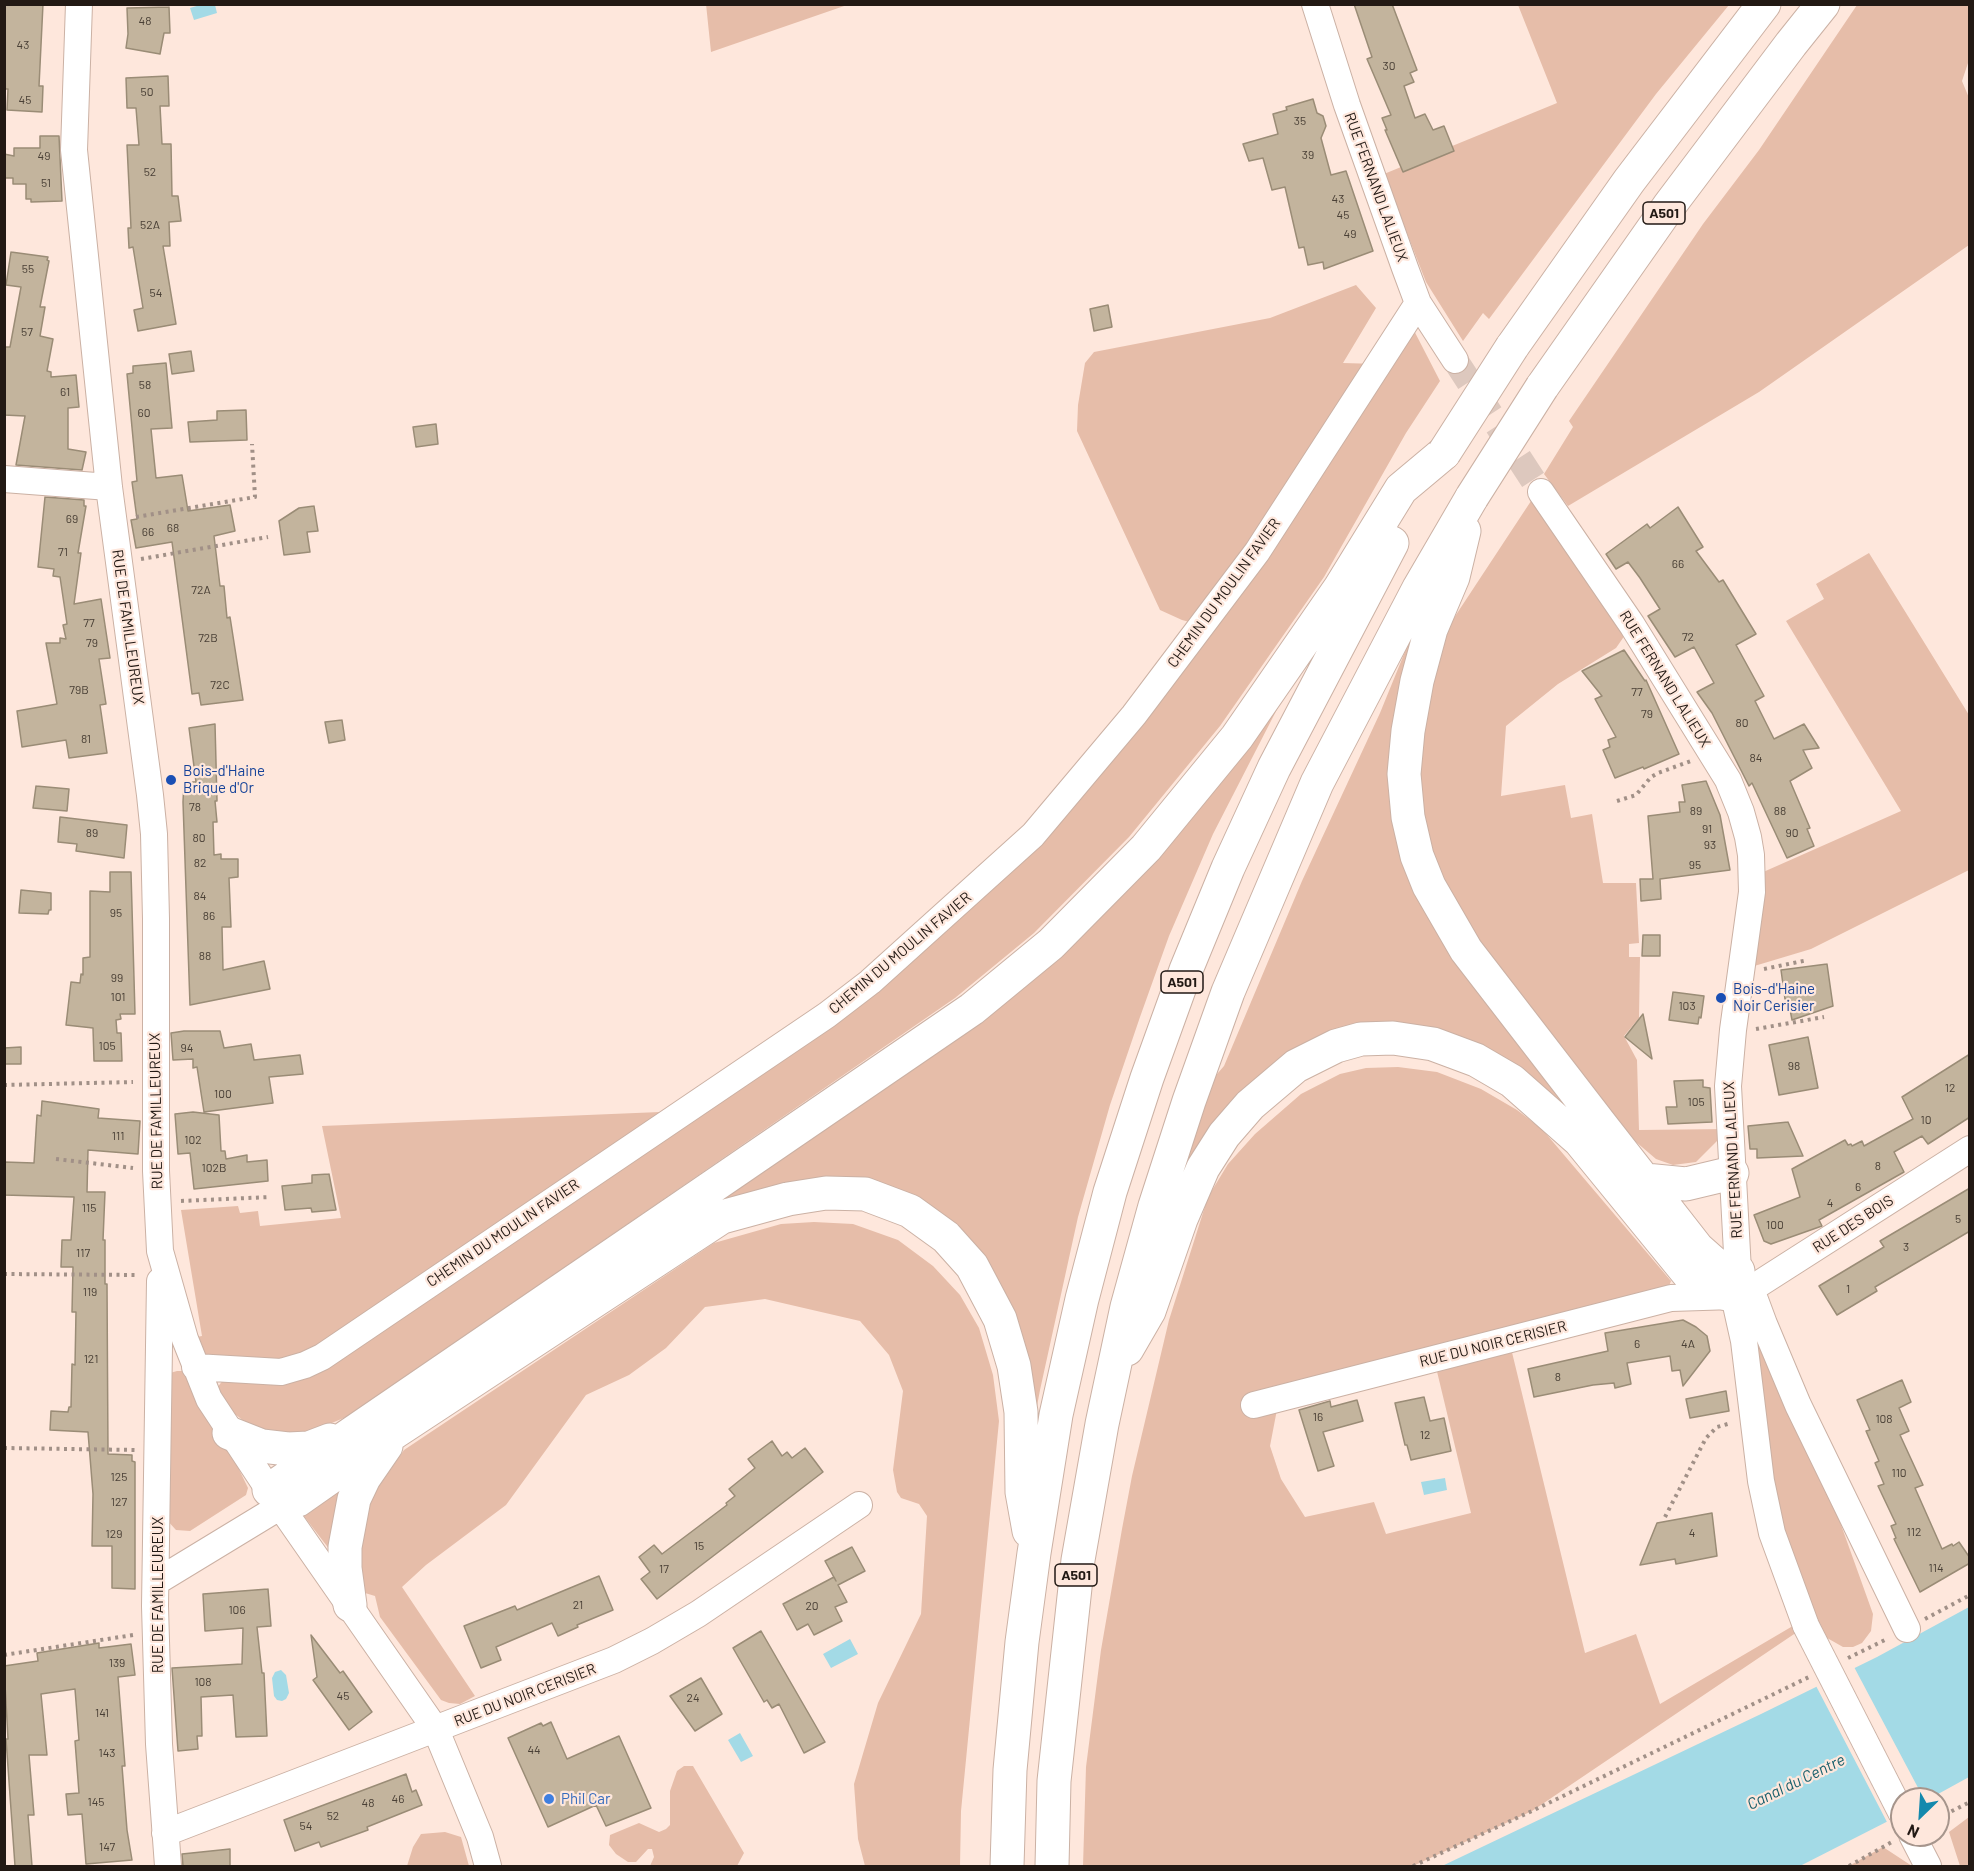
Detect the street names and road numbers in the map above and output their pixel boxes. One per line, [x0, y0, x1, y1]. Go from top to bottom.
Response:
street label: RUE FERNAND LALIEUX [1341, 110, 1411, 264]
road number: A501 [1643, 202, 1685, 224]
street label: CHEMIN DU MOULIN FAVIER [1164, 515, 1284, 671]
street label: RUE DE FAMILLEUREUX [108, 548, 148, 706]
street label: RUE FERNAND LALIEUX [1616, 607, 1714, 751]
street label: CHEMIN DU MOULIN FAVIER [825, 888, 975, 1018]
road number: A501 [1161, 971, 1203, 993]
street label: RUE DE FAMILLEUREUX [146, 1033, 166, 1189]
street label: RUE FERNAND LALIEUX [1720, 1081, 1746, 1239]
street label: CHEMIN DU MOULIN FAVIER [423, 1175, 583, 1291]
street label: RUE DES BOIS [1809, 1191, 1897, 1257]
street label: RUE DU NOIR CERISIER [1418, 1317, 1568, 1371]
street label: RUE DE FAMILLEUREUX [149, 1517, 167, 1673]
road number: A501 [1055, 1564, 1097, 1586]
street label: RUE DU NOIR CERISIER [451, 1660, 599, 1730]

